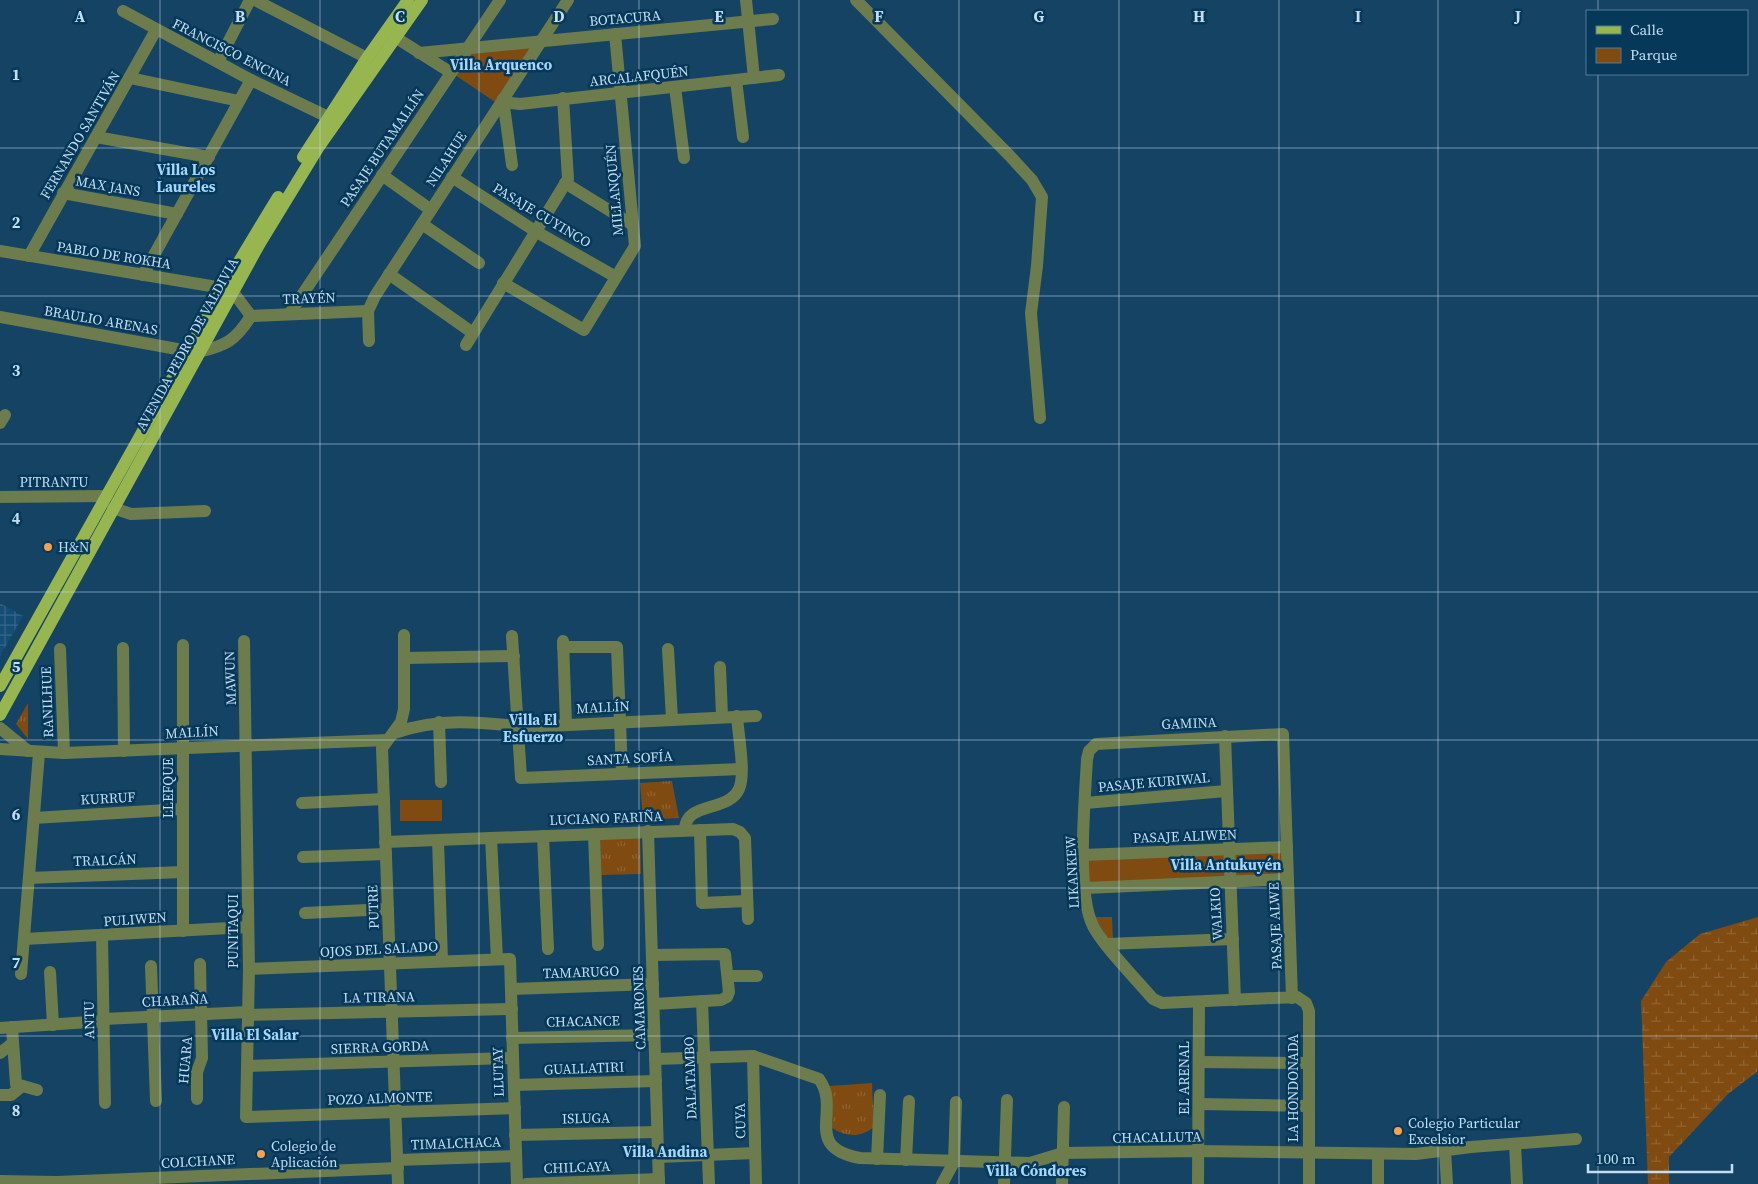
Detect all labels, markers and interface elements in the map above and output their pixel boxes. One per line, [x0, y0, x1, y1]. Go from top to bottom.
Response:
text: A [75, 5, 86, 27]
text: B [235, 5, 246, 27]
text: C [395, 5, 405, 27]
text: D [553, 5, 565, 27]
street label: BOTACURA [588, 5, 662, 31]
text: E [714, 5, 724, 27]
text: F [874, 5, 884, 27]
text: G [1034, 5, 1045, 27]
text: H [1193, 5, 1205, 27]
text: I [1355, 5, 1361, 27]
text: J [1514, 5, 1521, 27]
legend [1586, 10, 1748, 75]
street label: FRANCISCO ENCINA [169, 13, 296, 91]
text: Calle [1630, 19, 1664, 40]
text: Parque [1630, 44, 1678, 65]
district label: Villa Arquenco [450, 54, 553, 75]
street label: ARCALAFQUÉN [588, 61, 690, 91]
text: 1 [12, 63, 20, 85]
street label: FERNANDO SANTIVÁN [35, 67, 125, 203]
street label: PASAJE BUTAMALLÍN [335, 85, 429, 211]
street label: NILAHUE [421, 127, 471, 191]
street label: MILLANQUÉN [600, 143, 628, 237]
district label: Villa Los Laureles [156, 159, 216, 197]
street label: MAX JANS [74, 170, 142, 202]
street label: PASAJE CUYINCO [489, 178, 595, 252]
text: 2 [12, 211, 21, 233]
street label: PABLO DE ROKHA [55, 236, 173, 274]
street label: AVENIDA PEDRO DE VALDIVIA [131, 253, 243, 434]
street label: TRAYÉN [282, 287, 336, 309]
street label: BRAULIO ARENAS [43, 300, 159, 340]
text: 3 [12, 359, 21, 381]
street label: PITRANTU [20, 472, 88, 492]
text: 4 [12, 507, 21, 529]
place label: H&N [58, 537, 89, 557]
marker: H&N [42, 541, 54, 553]
street label: MAWUN [219, 651, 241, 705]
text: 5 [12, 655, 21, 677]
street label: RANILHUE [36, 666, 58, 738]
street label: MALLÍN [576, 696, 630, 718]
district label: Villa El Esfuerzo [503, 709, 564, 747]
street label: GAMINA [1161, 712, 1218, 734]
street label: MALLÍN [165, 721, 219, 743]
street label: SANTA SOFÍA [587, 746, 674, 770]
street label: LLEFQUE [158, 758, 178, 818]
street label: PASAJE KURIWAL [1097, 767, 1211, 797]
street label: KURRUF [80, 787, 136, 809]
text: 6 [12, 803, 21, 825]
street label: LUCIANO FARIÑA [549, 806, 664, 830]
street label: PASAJE ALIWEN [1133, 824, 1237, 848]
street label: LIKANKEW [1060, 834, 1084, 909]
street label: TRALCÁN [73, 849, 137, 871]
district label: Villa Antukuyén [1171, 854, 1281, 875]
street label: PASAJE ALWE [1263, 882, 1287, 970]
street label: PUTRE [362, 885, 384, 929]
street label: WALKIO [1205, 887, 1227, 941]
street label: PUNITAQUI [223, 894, 243, 968]
street label: PULIWEN [103, 907, 167, 931]
street label: OJOS DEL SALADO [319, 936, 439, 962]
text: 7 [12, 951, 21, 973]
street label: TAMARUGO [542, 961, 620, 983]
street label: CAMARONES [628, 966, 650, 1050]
street label: LA TIRANA [343, 986, 416, 1008]
street label: CHARAÑA [141, 988, 209, 1012]
street label: ANTU [79, 1001, 99, 1039]
street label: CHACANCE [546, 1010, 620, 1032]
district label: Villa El Salar [211, 1024, 299, 1045]
street label: LA HONDONADA [1283, 1033, 1303, 1142]
street label: HUARA [173, 1035, 197, 1085]
street label: SIERRA GORDA [331, 1035, 430, 1059]
street label: DALATAMBO [679, 1036, 701, 1120]
street label: EL ARENAL [1174, 1041, 1194, 1115]
street label: LLUTAY [487, 1046, 509, 1097]
street label: GUALLATIRI [543, 1057, 625, 1079]
street label: POZO ALMONTE [327, 1086, 433, 1110]
text: 8 [12, 1099, 20, 1121]
street label: CUYA [730, 1102, 750, 1139]
street label: ISLUGA [562, 1108, 611, 1128]
place label: Colegio Particular Excelsior [1408, 1113, 1520, 1149]
marker: Colegio Particular Excelsior [1392, 1125, 1404, 1137]
street label: CHACALLUTA [1112, 1126, 1202, 1148]
street label: TIMALCHACA [411, 1131, 502, 1155]
place label: Colegio de Aplicación [271, 1136, 338, 1172]
district label: Villa Andina [623, 1141, 708, 1162]
scale bar [1588, 1142, 1732, 1174]
marker: Colegio de Aplicación [255, 1148, 267, 1160]
text: 100 m [1596, 1148, 1636, 1169]
street label: COLCHANE [160, 1149, 236, 1173]
street label: CHILCAYA [543, 1156, 611, 1178]
district label: Villa Cóndores [986, 1160, 1086, 1181]

